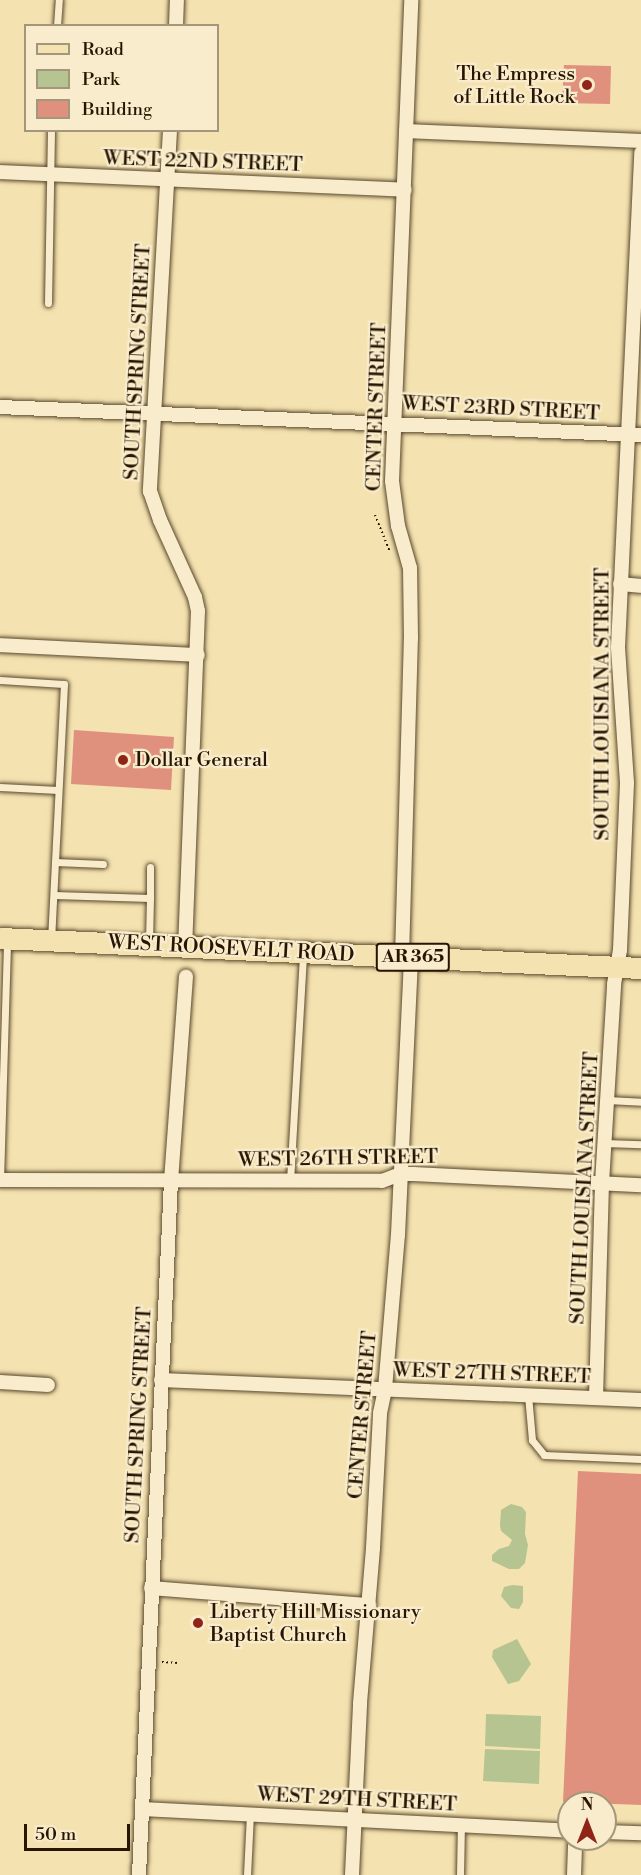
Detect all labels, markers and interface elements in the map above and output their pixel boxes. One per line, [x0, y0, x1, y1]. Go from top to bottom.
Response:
legend [24, 24, 219, 132]
text: Road [82, 38, 124, 61]
place label: The Empress of Little Rock [453, 62, 575, 109]
text: Park [82, 68, 119, 91]
marker: The Empress of Little Rock [580, 78, 594, 92]
text: Building [82, 98, 152, 121]
street label: WEST 22ND STREET [103, 147, 303, 177]
street label: SOUTH SPRING STREET [120, 243, 156, 481]
street label: CENTER STREET [362, 322, 392, 492]
street label: WEST 23RD STREET [401, 392, 601, 426]
street label: SOUTH LOUISIANA STREET [591, 567, 615, 841]
place label: Dollar General [135, 748, 268, 772]
marker: Dollar General [116, 753, 130, 767]
street label: WEST ROOSEVELT ROAD [107, 931, 355, 967]
road number: AR 365 [376, 942, 450, 972]
street label: SOUTH LOUISIANA STREET [566, 1051, 604, 1325]
street label: WEST 26TH STREET [238, 1145, 438, 1173]
street label: SOUTH SPRING STREET [121, 1306, 157, 1544]
street label: CENTER STREET [344, 1330, 382, 1500]
street label: WEST 27TH STREET [393, 1359, 591, 1389]
place label: Liberty Hill Missionary Baptist Church [210, 1600, 421, 1647]
marker: Liberty Hill Missionary Baptist Church [191, 1616, 205, 1630]
street label: WEST 29TH STREET [257, 1783, 457, 1817]
north arrow [557, 1791, 617, 1851]
text: N [581, 1795, 593, 1815]
scale bar [27, 1812, 134, 1850]
text: 50 m [35, 1823, 76, 1846]

